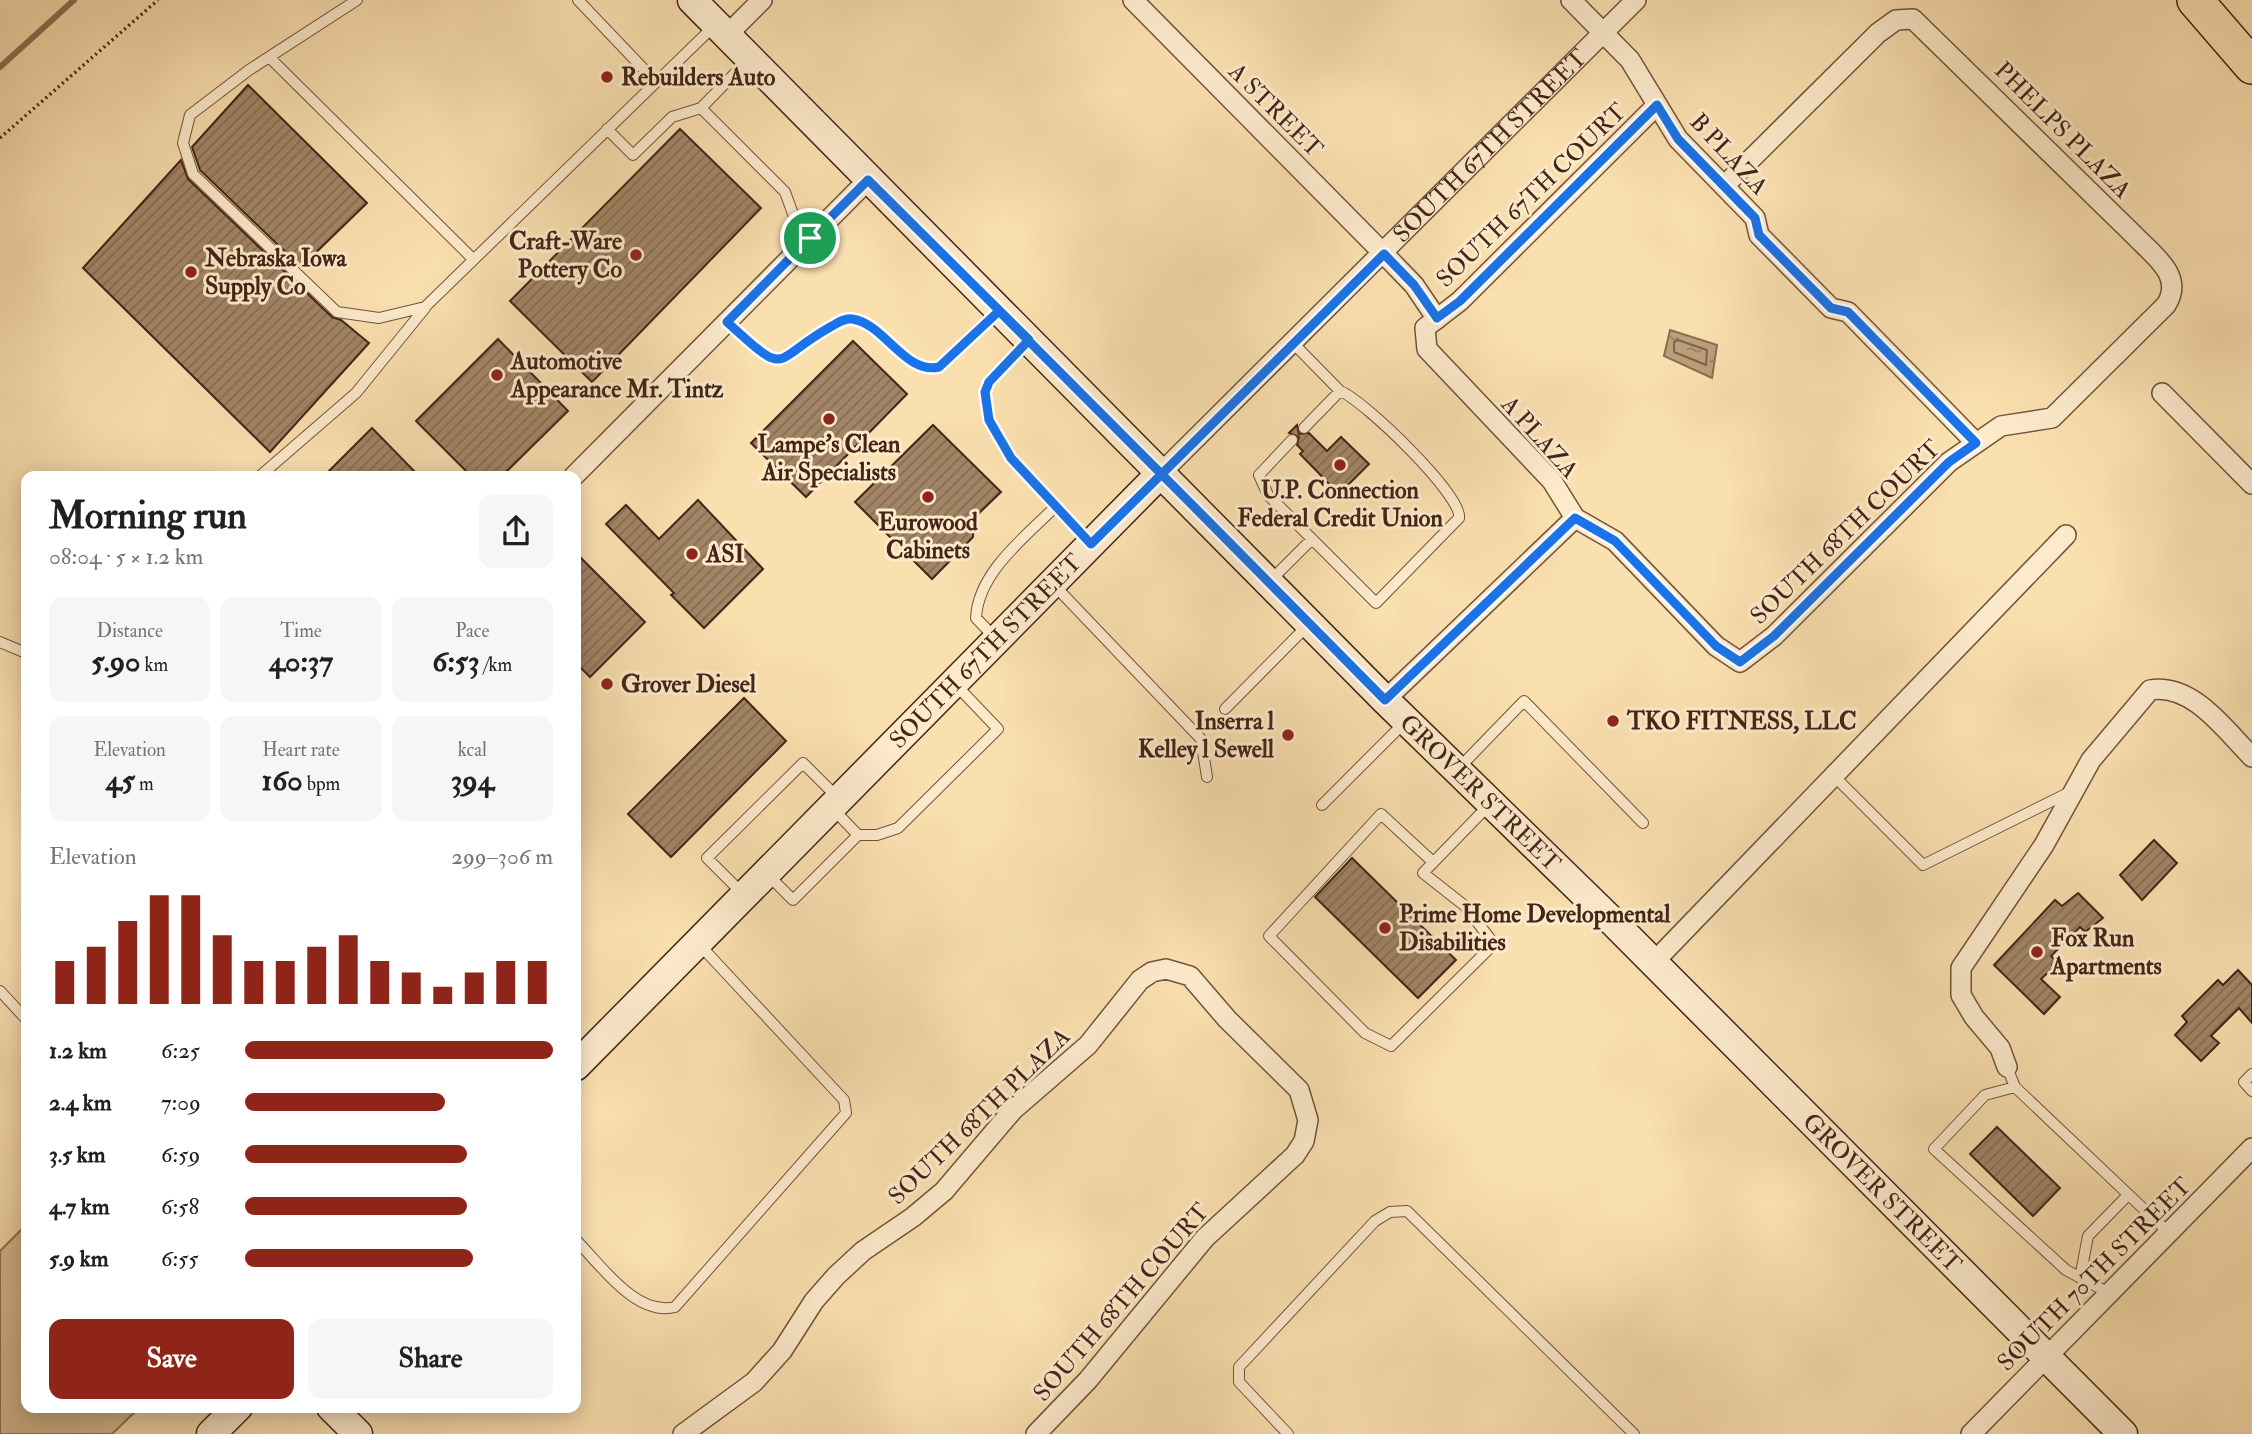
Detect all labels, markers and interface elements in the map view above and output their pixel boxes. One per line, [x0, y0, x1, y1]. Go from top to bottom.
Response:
street label: SOUTH 67TH STREET [1386, 42, 1594, 249]
street label: PHELPS PLAZA [1988, 55, 2138, 205]
street label: A STREET [1221, 56, 1330, 164]
place label: Rebuilders Auto [621, 62, 776, 93]
marker: Rebuilders Auto [599, 69, 615, 85]
street label: SOUTH 67TH COURT [1430, 96, 1633, 294]
street label: B PLAZA [1683, 107, 1774, 202]
pin [780, 208, 840, 268]
icon: arrive [791, 219, 829, 257]
place label: Craft-Ware Pottery Co [509, 226, 622, 285]
place label: Nebraska Iowa Supply Co [204, 243, 347, 302]
marker: Craft-Ware Pottery Co [628, 247, 644, 263]
marker: Nebraska Iowa Supply Co [183, 264, 199, 280]
place label: Automotive Appearance Mr. Tintz [510, 346, 724, 405]
marker: Automotive Appearance Mr. Tintz [489, 367, 505, 383]
street label: A PLAZA [1494, 389, 1585, 485]
marker: Lampe's Clean Air Specialists [821, 411, 837, 427]
place label: Lampe's Clean Air Specialists [758, 429, 901, 488]
street label: SOUTH 68TH COURT [1744, 433, 1947, 631]
marker: U.P. Connection Federal Credit Union [1332, 457, 1348, 473]
place label: U.P. Connection Federal Credit Union [1237, 475, 1443, 534]
marker: Eurowood Cabinets [920, 489, 936, 505]
text: Morning run [49, 492, 247, 540]
button: share [479, 494, 553, 568]
place label: Eurowood Cabinets [878, 507, 978, 566]
place label: ASI [705, 539, 745, 570]
text: 08:04 · 5 × 1.2 km [49, 542, 203, 571]
marker: ASI [684, 546, 700, 562]
street label: SOUTH 67TH STREET [883, 547, 1089, 755]
text: Distance [96, 619, 163, 643]
text: Time [280, 619, 322, 643]
text: Pace [455, 619, 489, 643]
text: 5.90 [91, 643, 140, 680]
text: 40:37 [269, 643, 333, 680]
text: 6:53 [432, 643, 480, 680]
text: km [140, 653, 168, 677]
text: /km [480, 653, 512, 677]
place label: Grover Diesel [621, 669, 757, 700]
marker: Grover Diesel [599, 676, 615, 692]
place label: Inserra l Kelley l Sewell [1138, 706, 1275, 765]
place label: TKO FITNESS, LLC [1626, 706, 1857, 737]
street label: GROVER STREET [1393, 708, 1567, 879]
marker: TKO FITNESS, LLC [1605, 713, 1621, 729]
marker: Inserra l Kelley l Sewell [1280, 727, 1296, 743]
text: Elevation [93, 738, 166, 762]
text: Heart rate [262, 738, 340, 762]
text: kcal [458, 738, 487, 762]
text: 45 [106, 762, 135, 799]
text: 160 [262, 762, 303, 799]
text: 394 [451, 762, 494, 799]
text: m [135, 772, 154, 796]
text: bpm [303, 772, 340, 796]
text: Elevation [49, 842, 137, 871]
text: 299–306 m [451, 842, 553, 871]
place label: Prime Home Developmental Disabilities [1399, 899, 1671, 958]
marker: Prime Home Developmental Disabilities [1377, 920, 1393, 936]
place label: Fox Run Apartments [2050, 923, 2162, 982]
marker: Fox Run Apartments [2029, 944, 2045, 960]
street label: SOUTH 68TH PLAZA [882, 1021, 1077, 1211]
text: 1.2 km [49, 1036, 107, 1065]
text: 6:25 [161, 1036, 200, 1065]
text: 2.4 km [49, 1088, 112, 1117]
text: 7:09 [161, 1088, 201, 1117]
street label: GROVER STREET [1796, 1106, 1968, 1279]
text: 3.5 km [49, 1140, 106, 1169]
text: 6:59 [161, 1140, 200, 1169]
street label: SOUTH 70TH STREET [1991, 1171, 2198, 1378]
text: 4.7 km [49, 1192, 110, 1221]
text: 6:58 [161, 1192, 199, 1221]
street label: SOUTH 68TH COURT [1027, 1197, 1216, 1408]
text: 5.9 km [49, 1244, 109, 1273]
text: 6:55 [161, 1244, 199, 1273]
button: Save [49, 1319, 294, 1399]
button: Share [308, 1319, 553, 1399]

